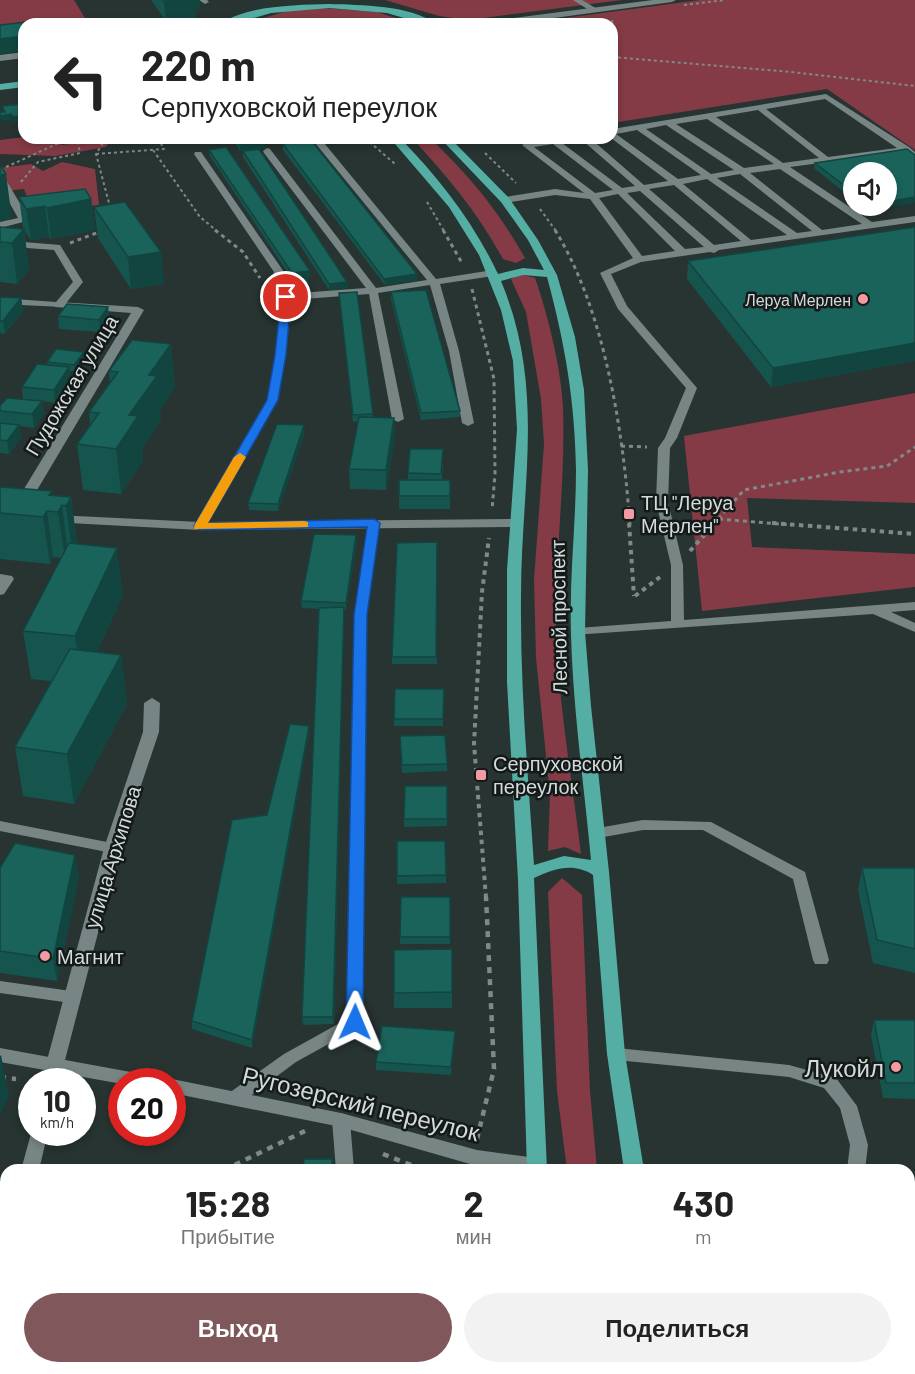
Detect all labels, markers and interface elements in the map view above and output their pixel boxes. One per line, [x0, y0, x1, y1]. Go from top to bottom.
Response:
text: 220 m [141, 39, 255, 89]
icon: left [42, 42, 120, 120]
text: Серпуховской переулок [141, 90, 437, 122]
map controls [843, 162, 897, 216]
button: sound [843, 162, 897, 216]
pin [260, 271, 311, 322]
icon: arrive [269, 280, 302, 313]
place label: Леруа Мерлен [745, 290, 851, 309]
marker: Леруа Мерлен [856, 292, 870, 306]
street label: Пудожская улица [20, 310, 123, 460]
place label: ТЦ "Леруа Мерлен" [641, 490, 734, 537]
marker: ТЦ "Леруа Мерлен" [622, 507, 636, 521]
street label: Лесной проспект [545, 539, 571, 695]
place label: Серпуховской переулок [493, 751, 623, 798]
marker: Серпуховской переулок [474, 768, 488, 782]
street label: улица Архипова [79, 782, 145, 931]
place label: Магнит [57, 944, 124, 968]
marker: Магнит [38, 949, 52, 963]
position arrow [323, 990, 387, 1054]
place label: Лукойл [804, 1053, 884, 1082]
street label: Ругозерский переулок [239, 1060, 483, 1147]
marker: Лукойл [889, 1060, 903, 1074]
speed limit sign: 20 [108, 1068, 186, 1146]
text: 10 [43, 1082, 71, 1118]
text: km/h [40, 1113, 74, 1131]
text: 15:28 [185, 1181, 270, 1224]
text: 2 [464, 1181, 484, 1224]
text: 430 [672, 1181, 734, 1224]
text: Прибытие [181, 1224, 275, 1248]
text: мин [456, 1224, 492, 1248]
text: m [695, 1224, 712, 1248]
button: Выход [24, 1293, 452, 1362]
button: Поделиться [464, 1293, 891, 1362]

